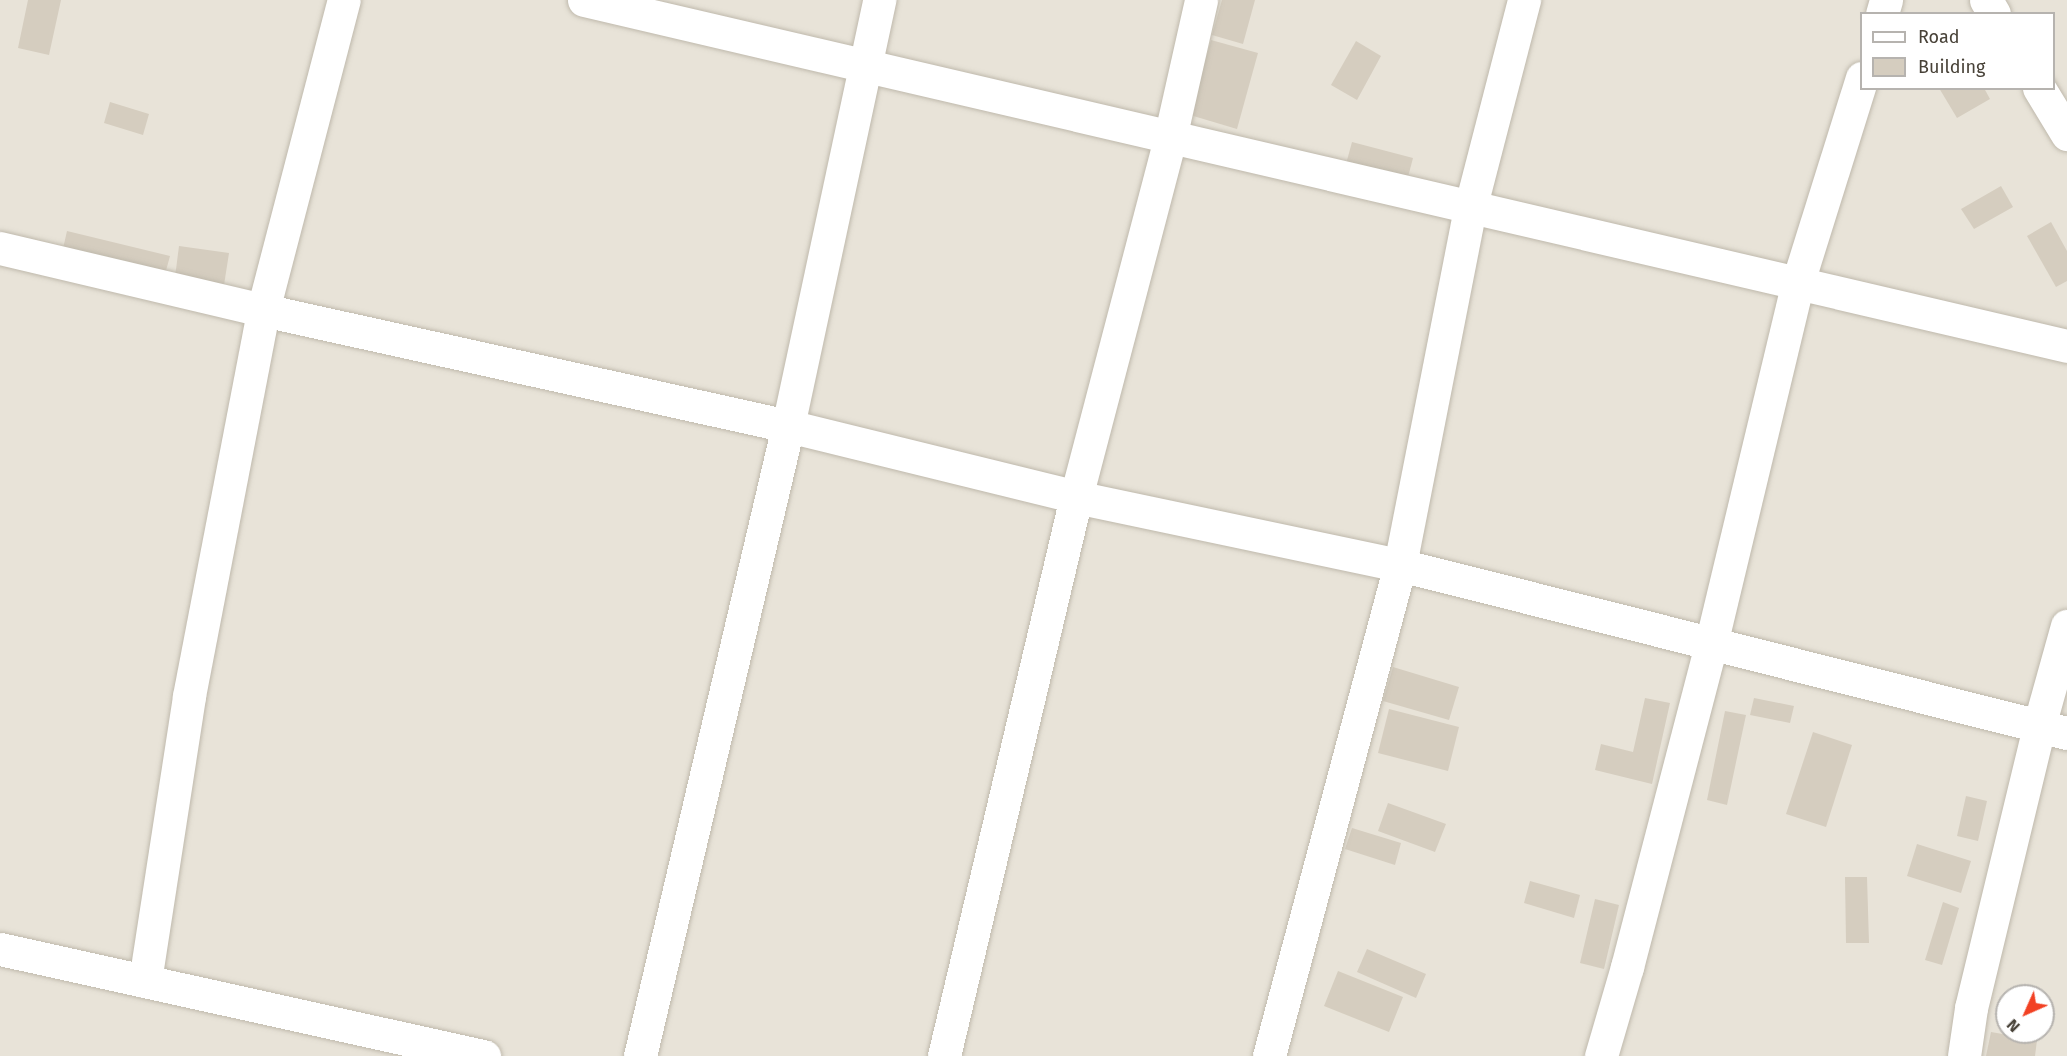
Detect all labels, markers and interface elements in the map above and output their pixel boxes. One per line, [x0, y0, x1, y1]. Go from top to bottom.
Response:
legend [1860, 12, 2055, 90]
text: Road [1918, 26, 1960, 48]
text: Building [1918, 56, 1985, 78]
north arrow [1995, 984, 2055, 1044]
text: N [2003, 1015, 2024, 1036]

